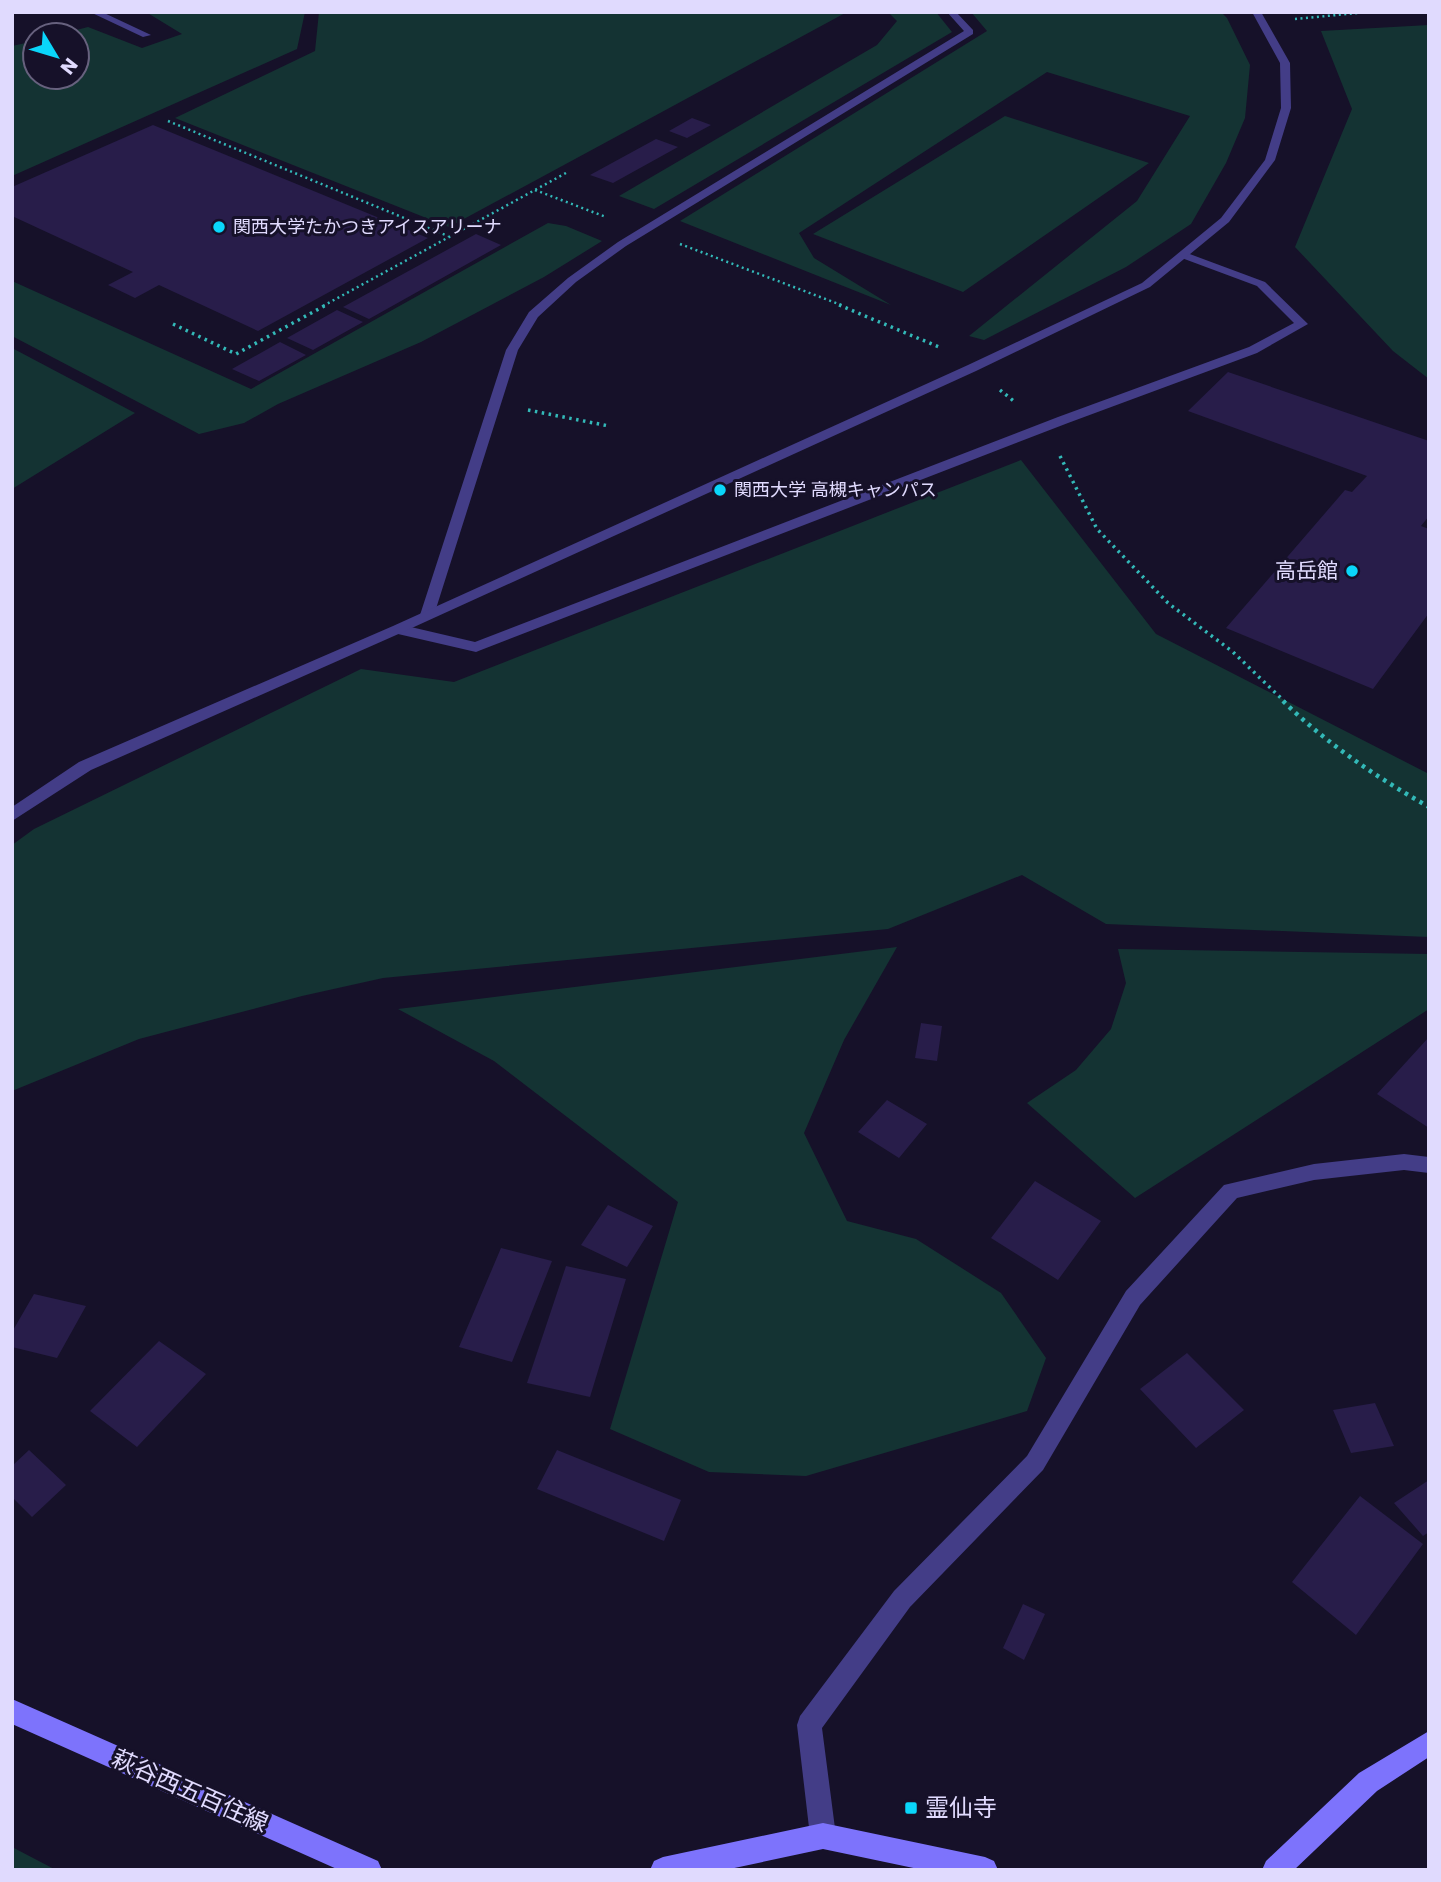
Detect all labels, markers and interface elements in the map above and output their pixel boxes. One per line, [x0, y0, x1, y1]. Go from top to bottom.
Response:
north arrow [21, 21, 91, 91]
text: N [54, 52, 84, 80]
place label: 関西大学たかつきアイスアリーナ [233, 214, 502, 239]
marker: 関西大学たかつきアイスアリーナ [211, 219, 227, 235]
place label: 関西大学 高槻キャンパス [734, 477, 937, 502]
marker: 関西大学 高槻キャンパス [712, 482, 728, 498]
place label: 高岳館 [1275, 556, 1338, 585]
marker: 高岳館 [1344, 563, 1360, 579]
street label: 萩谷西五百住線 [107, 1741, 274, 1840]
place label: 霊仙寺 [925, 1791, 997, 1824]
marker: 霊仙寺 [903, 1800, 919, 1816]

